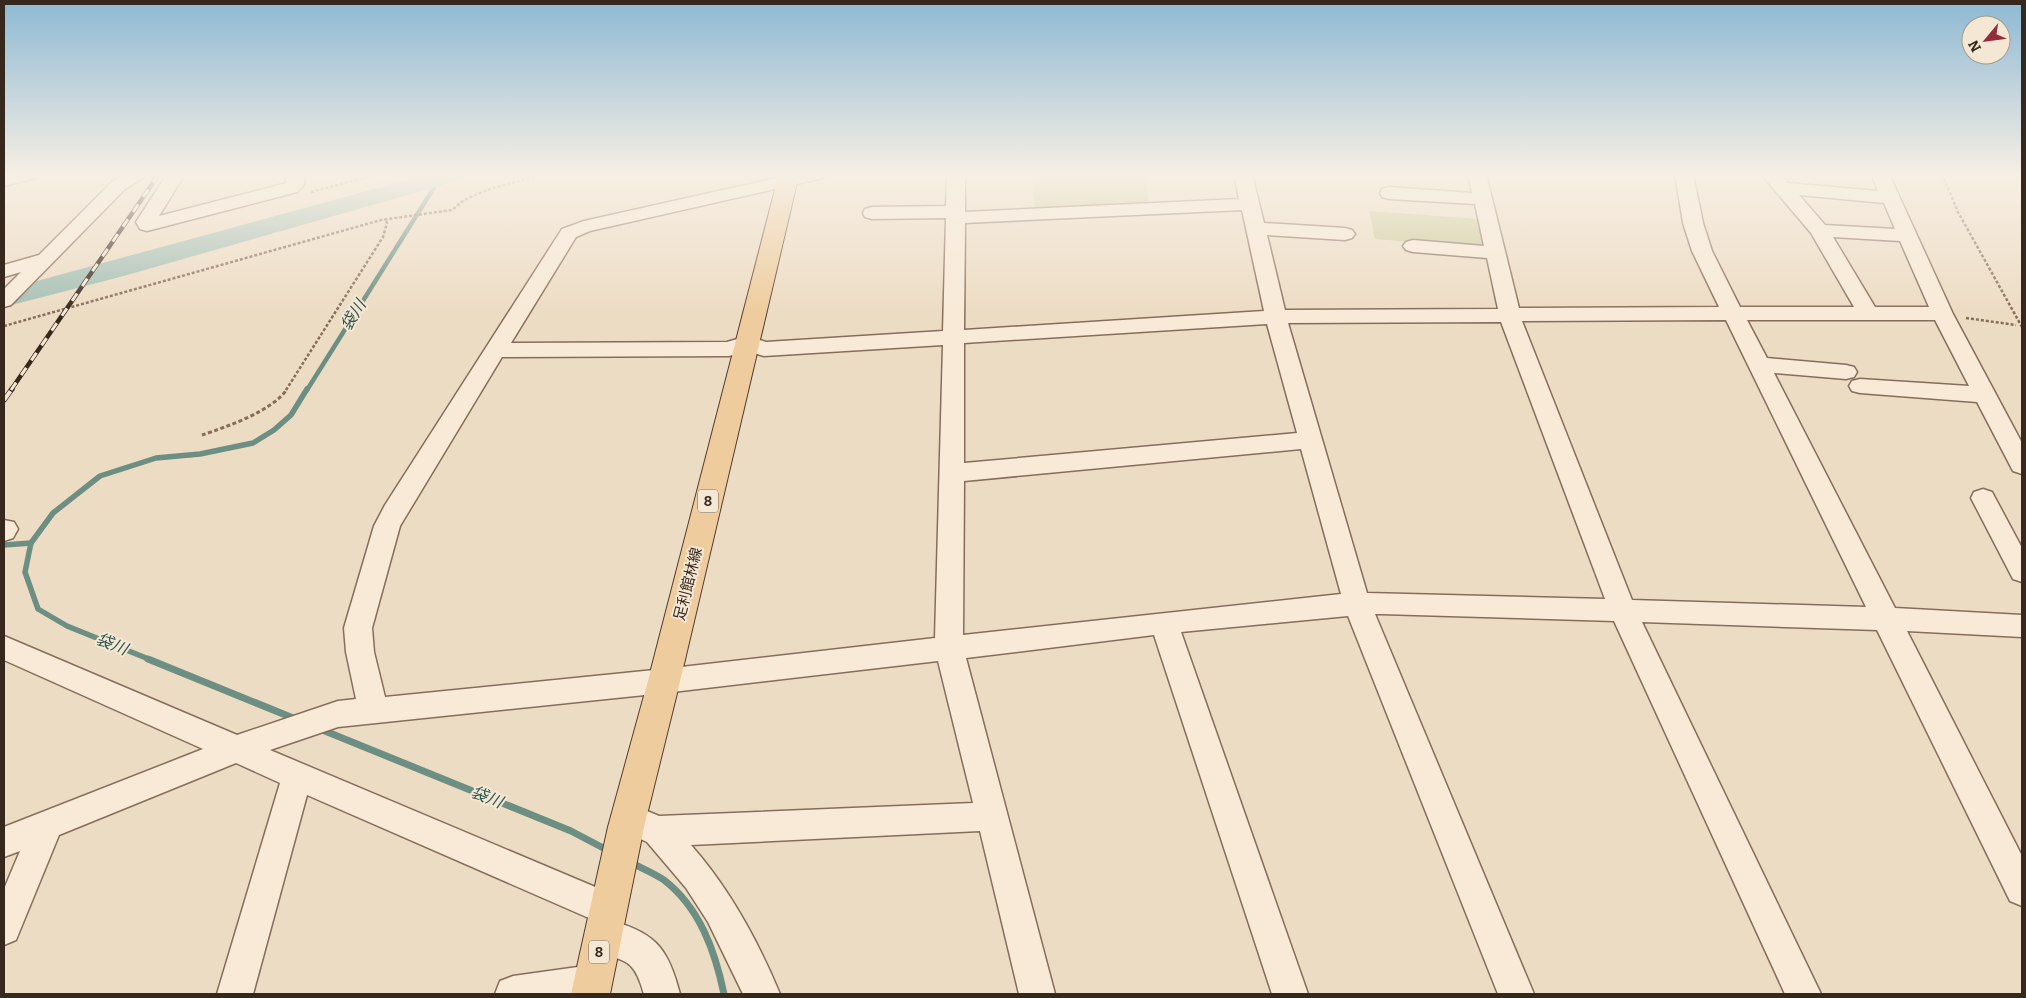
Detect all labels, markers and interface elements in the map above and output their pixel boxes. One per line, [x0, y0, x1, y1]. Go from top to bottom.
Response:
north arrow [1961, 15, 2011, 65]
text: N [1965, 37, 1985, 55]
water label: 袋川 [336, 295, 371, 334]
road number: 8 [698, 490, 718, 512]
street label: 足利館林線 [670, 545, 706, 623]
water label: 袋川 [94, 629, 132, 660]
water label: 袋川 [469, 782, 507, 813]
road number: 8 [589, 940, 609, 964]

